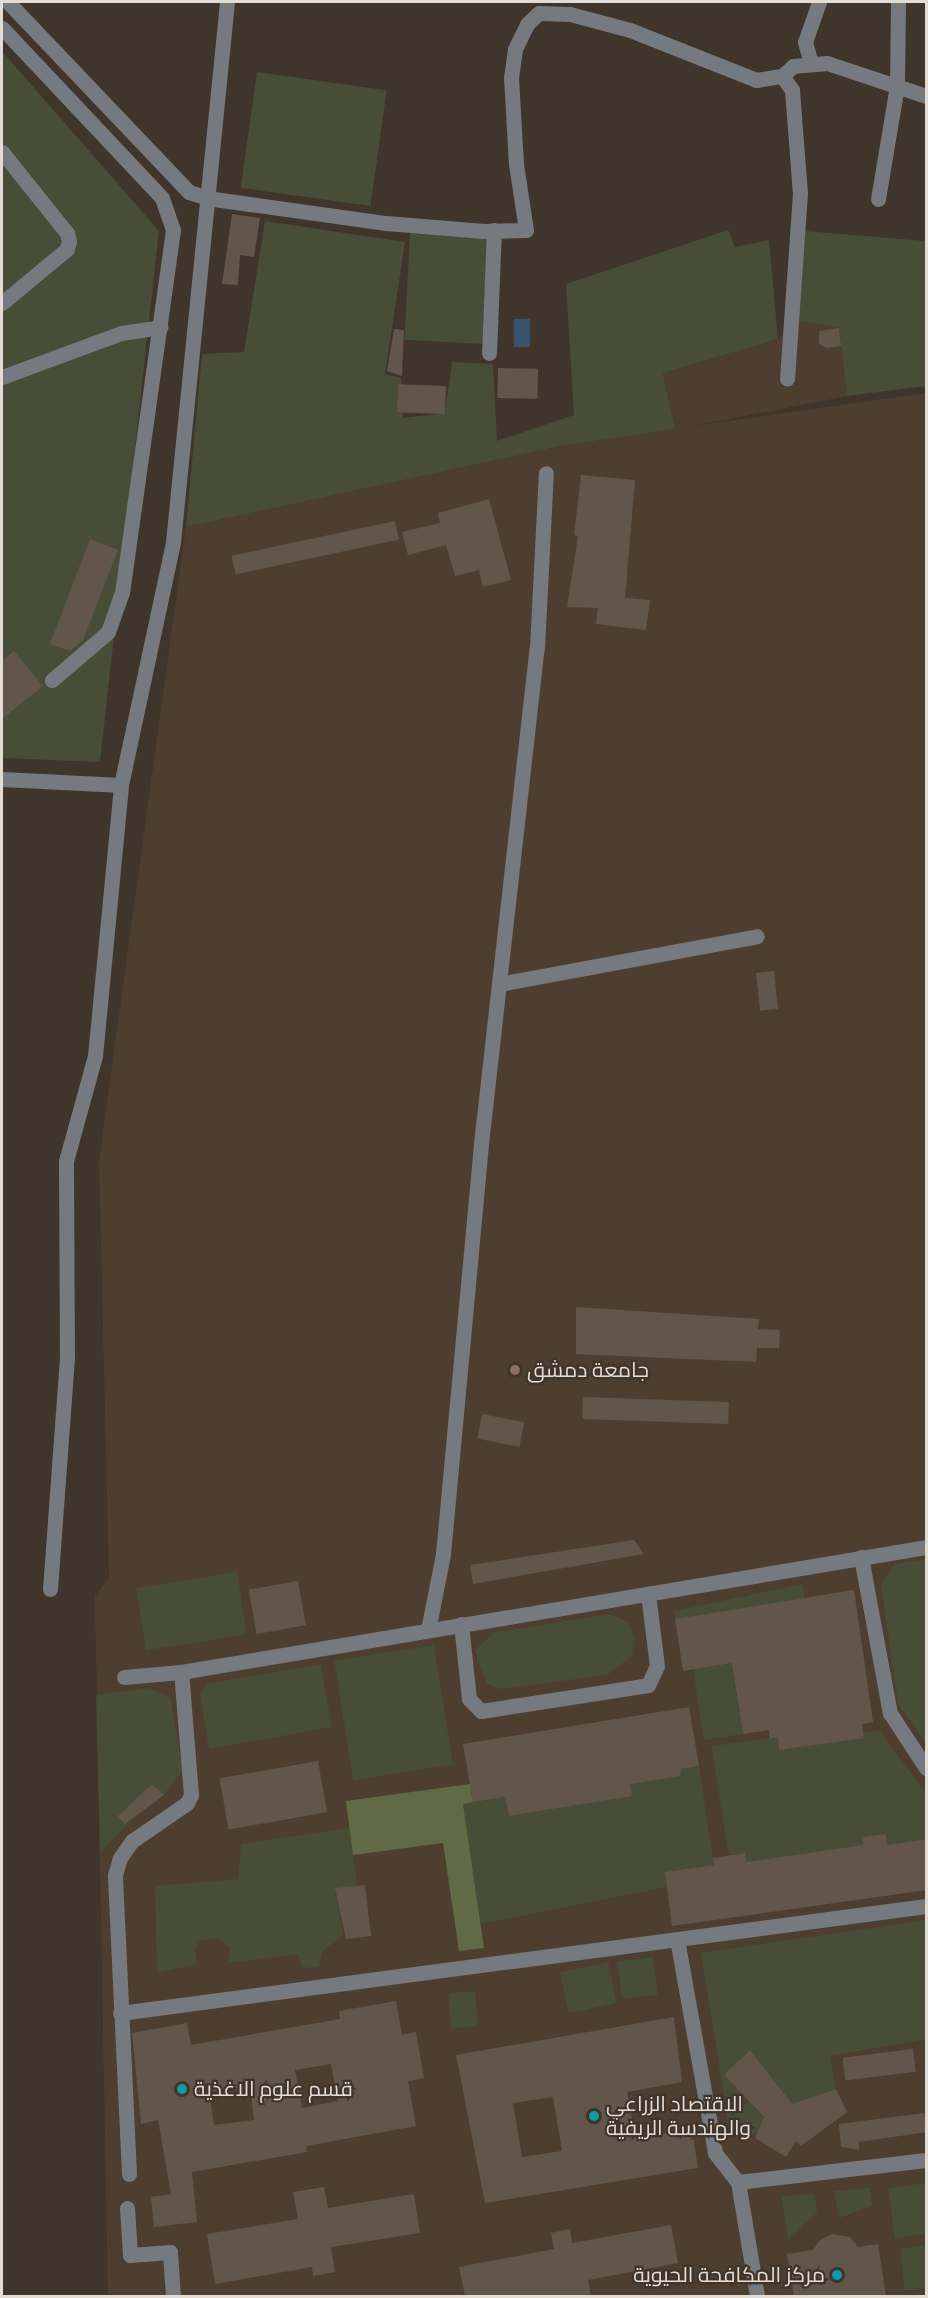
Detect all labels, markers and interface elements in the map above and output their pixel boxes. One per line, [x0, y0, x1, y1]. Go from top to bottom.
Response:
place label: جامعة دمشق [527, 1357, 649, 1383]
marker: جامعة دمشق [508, 1363, 522, 1377]
place label: قسم علوم الاغذية [194, 2076, 353, 2102]
marker: قسم علوم الاغذية [175, 2082, 189, 2096]
place label: الاقتصاد الزراعي والهندسة الريفية [606, 2091, 751, 2141]
marker: الاقتصاد الزراعي والهندسة الريفية [587, 2109, 601, 2123]
place label: مركز المكافحة الحيوية [633, 2262, 825, 2288]
marker: مركز المكافحة الحيوية [830, 2268, 844, 2282]

